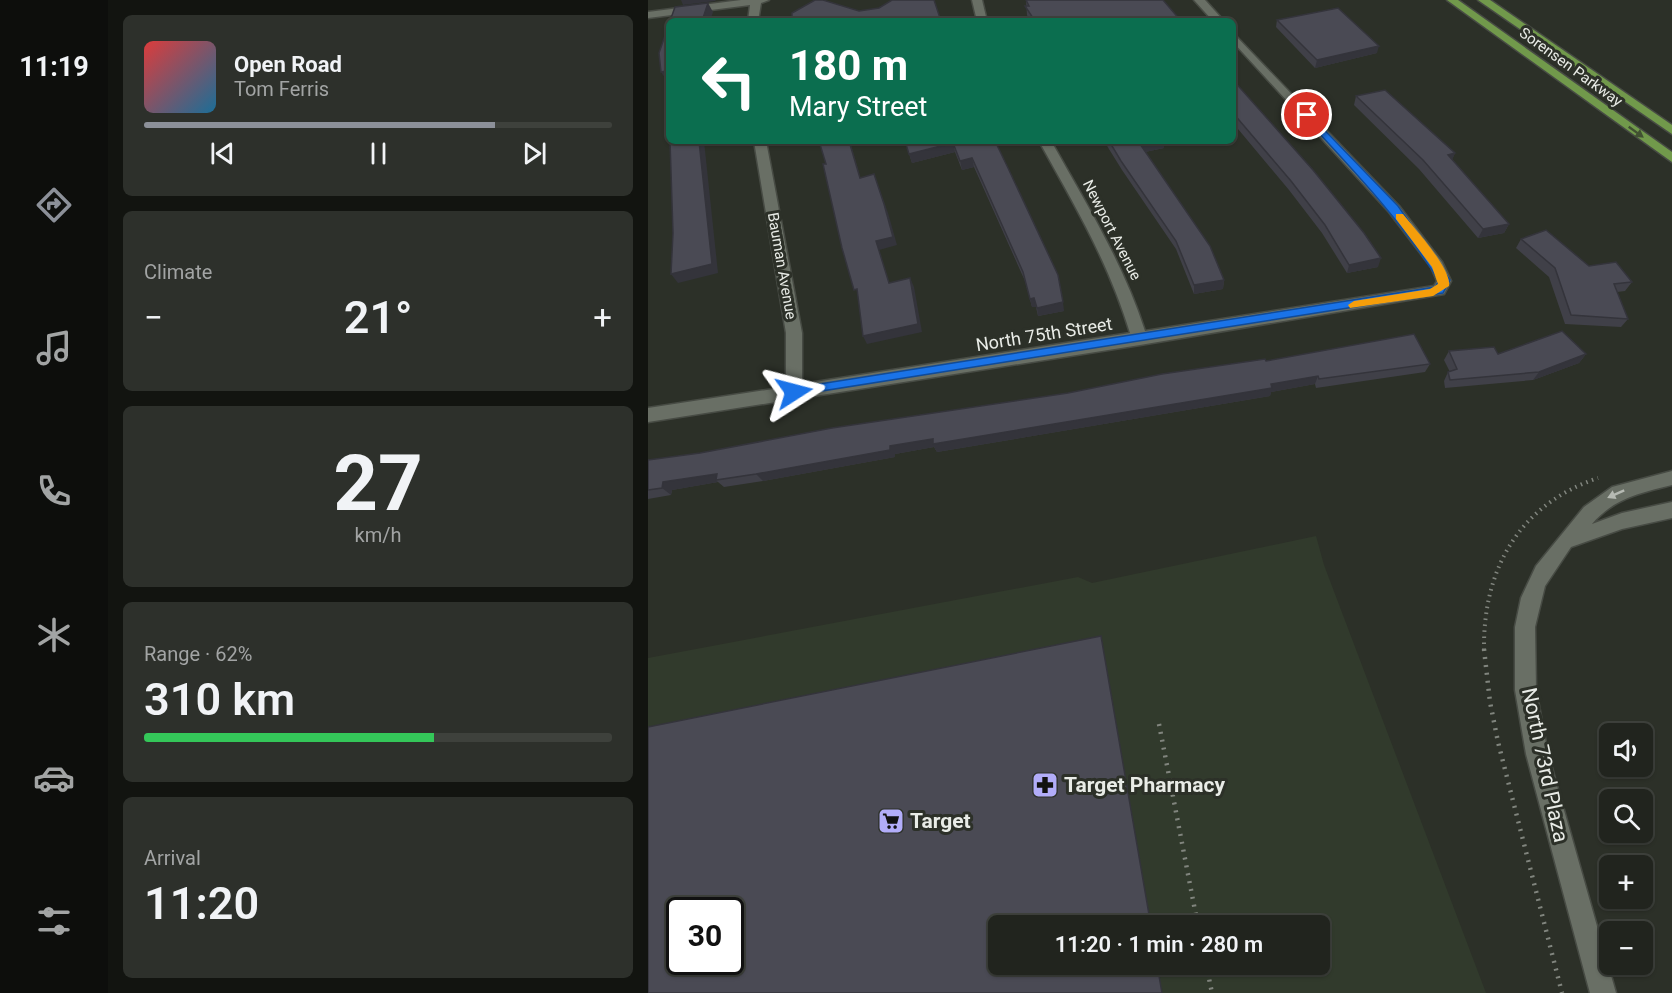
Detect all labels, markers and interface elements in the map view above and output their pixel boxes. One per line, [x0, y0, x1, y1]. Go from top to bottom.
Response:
street label: Sorensen Parkway [1516, 24, 1626, 110]
text: 180 m [789, 41, 908, 90]
icon: left [690, 42, 768, 120]
text: 11:19 [19, 51, 89, 83]
text: Open Road [234, 52, 342, 77]
text: Tom Ferris [234, 77, 329, 101]
pin [1281, 89, 1332, 140]
text: Mary Street [789, 91, 927, 123]
icon: arrive [1290, 98, 1323, 131]
one-way arrow [1627, 126, 1643, 138]
icon: previous [206, 137, 239, 170]
icon: pause [362, 137, 395, 170]
icon: next [518, 137, 551, 170]
street label: Newport Avenue [1079, 177, 1145, 283]
icon: directions [33, 184, 75, 226]
street label: Bauman Avenue [764, 211, 800, 321]
text: Climate [144, 260, 212, 284]
text: 21° [344, 291, 412, 344]
text: − [144, 298, 163, 337]
text: + [593, 298, 612, 337]
street label: North 75th Street [974, 313, 1114, 355]
icon: music [33, 327, 75, 369]
position arrow [762, 360, 826, 424]
text: 27 [333, 438, 423, 529]
icon: phone [33, 470, 75, 512]
one-way arrow [1607, 489, 1625, 499]
text: km/h [355, 523, 401, 547]
icon: climate [33, 614, 75, 656]
text: Range · 62% [144, 642, 252, 666]
text: 310 km [144, 673, 295, 726]
street label: North 73rd Plaza [1517, 686, 1573, 844]
map controls [1599, 723, 1653, 975]
button: sound [1599, 723, 1653, 777]
icon: car [33, 757, 75, 799]
pharmacy icon: Target Pharmacy [1030, 770, 1060, 800]
place label: Target Pharmacy [1064, 773, 1225, 797]
button: search [1599, 789, 1653, 843]
supermarket icon: Target [876, 806, 906, 836]
place label: Target [910, 809, 971, 833]
text: Arrival [144, 846, 201, 870]
button: + [1599, 855, 1653, 909]
text: 11:20 [144, 877, 259, 930]
speed limit sign: 30 [666, 897, 744, 975]
icon: filters [33, 900, 75, 942]
button: − [1599, 921, 1653, 975]
text: 11:20 · 1 min · 280 m [1055, 932, 1263, 957]

